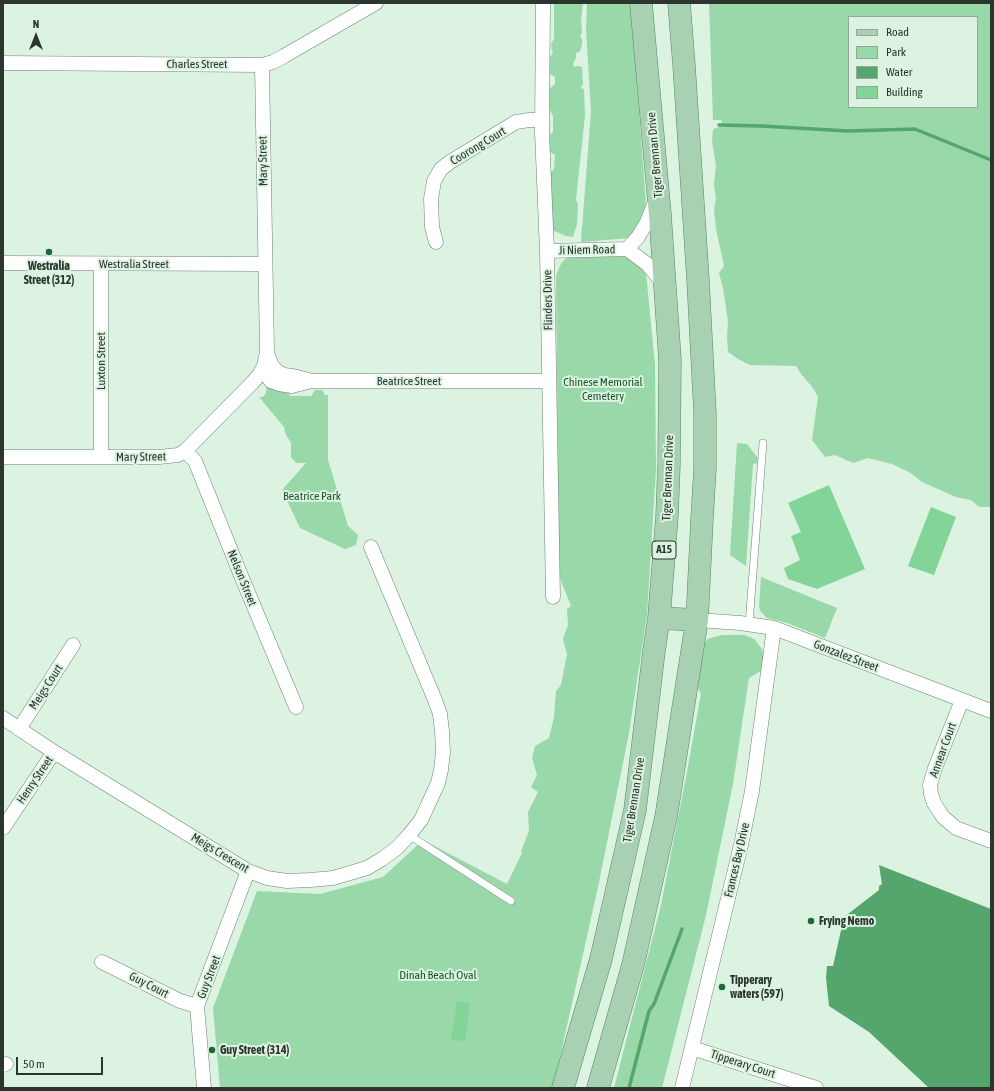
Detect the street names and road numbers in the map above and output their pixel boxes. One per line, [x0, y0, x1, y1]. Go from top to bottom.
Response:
street label: Charles Street [166, 57, 228, 71]
street label: Tiger Brennan Drive [644, 112, 666, 198]
street label: Coorong Court [448, 124, 508, 168]
street label: Mary Street [255, 136, 271, 186]
street label: Ji Niem Road [559, 242, 615, 258]
street label: Westralia Street [99, 257, 169, 271]
street label: Flinders Drive [540, 270, 556, 330]
street label: Luxton Street [94, 332, 108, 390]
street label: Beatrice Street [377, 374, 441, 388]
street label: Tiger Brennan Drive [659, 435, 677, 521]
street label: Mary Street [116, 449, 166, 465]
road number: A15 [652, 541, 676, 559]
street label: Nelson Street [224, 548, 260, 608]
street label: Gonzalez Street [811, 637, 881, 675]
street label: Meigs Court [26, 662, 66, 712]
street label: Annear Court [926, 721, 960, 779]
street label: Henry Street [14, 753, 56, 807]
street label: Tiger Brennan Drive [620, 756, 648, 844]
street label: Frances Bay Drive [721, 821, 753, 899]
street label: Meigs Crescent [188, 830, 252, 876]
street label: Guy Street [194, 953, 224, 1001]
street label: Guy Court [127, 969, 171, 1001]
street label: Tipperary Court [709, 1047, 777, 1081]

